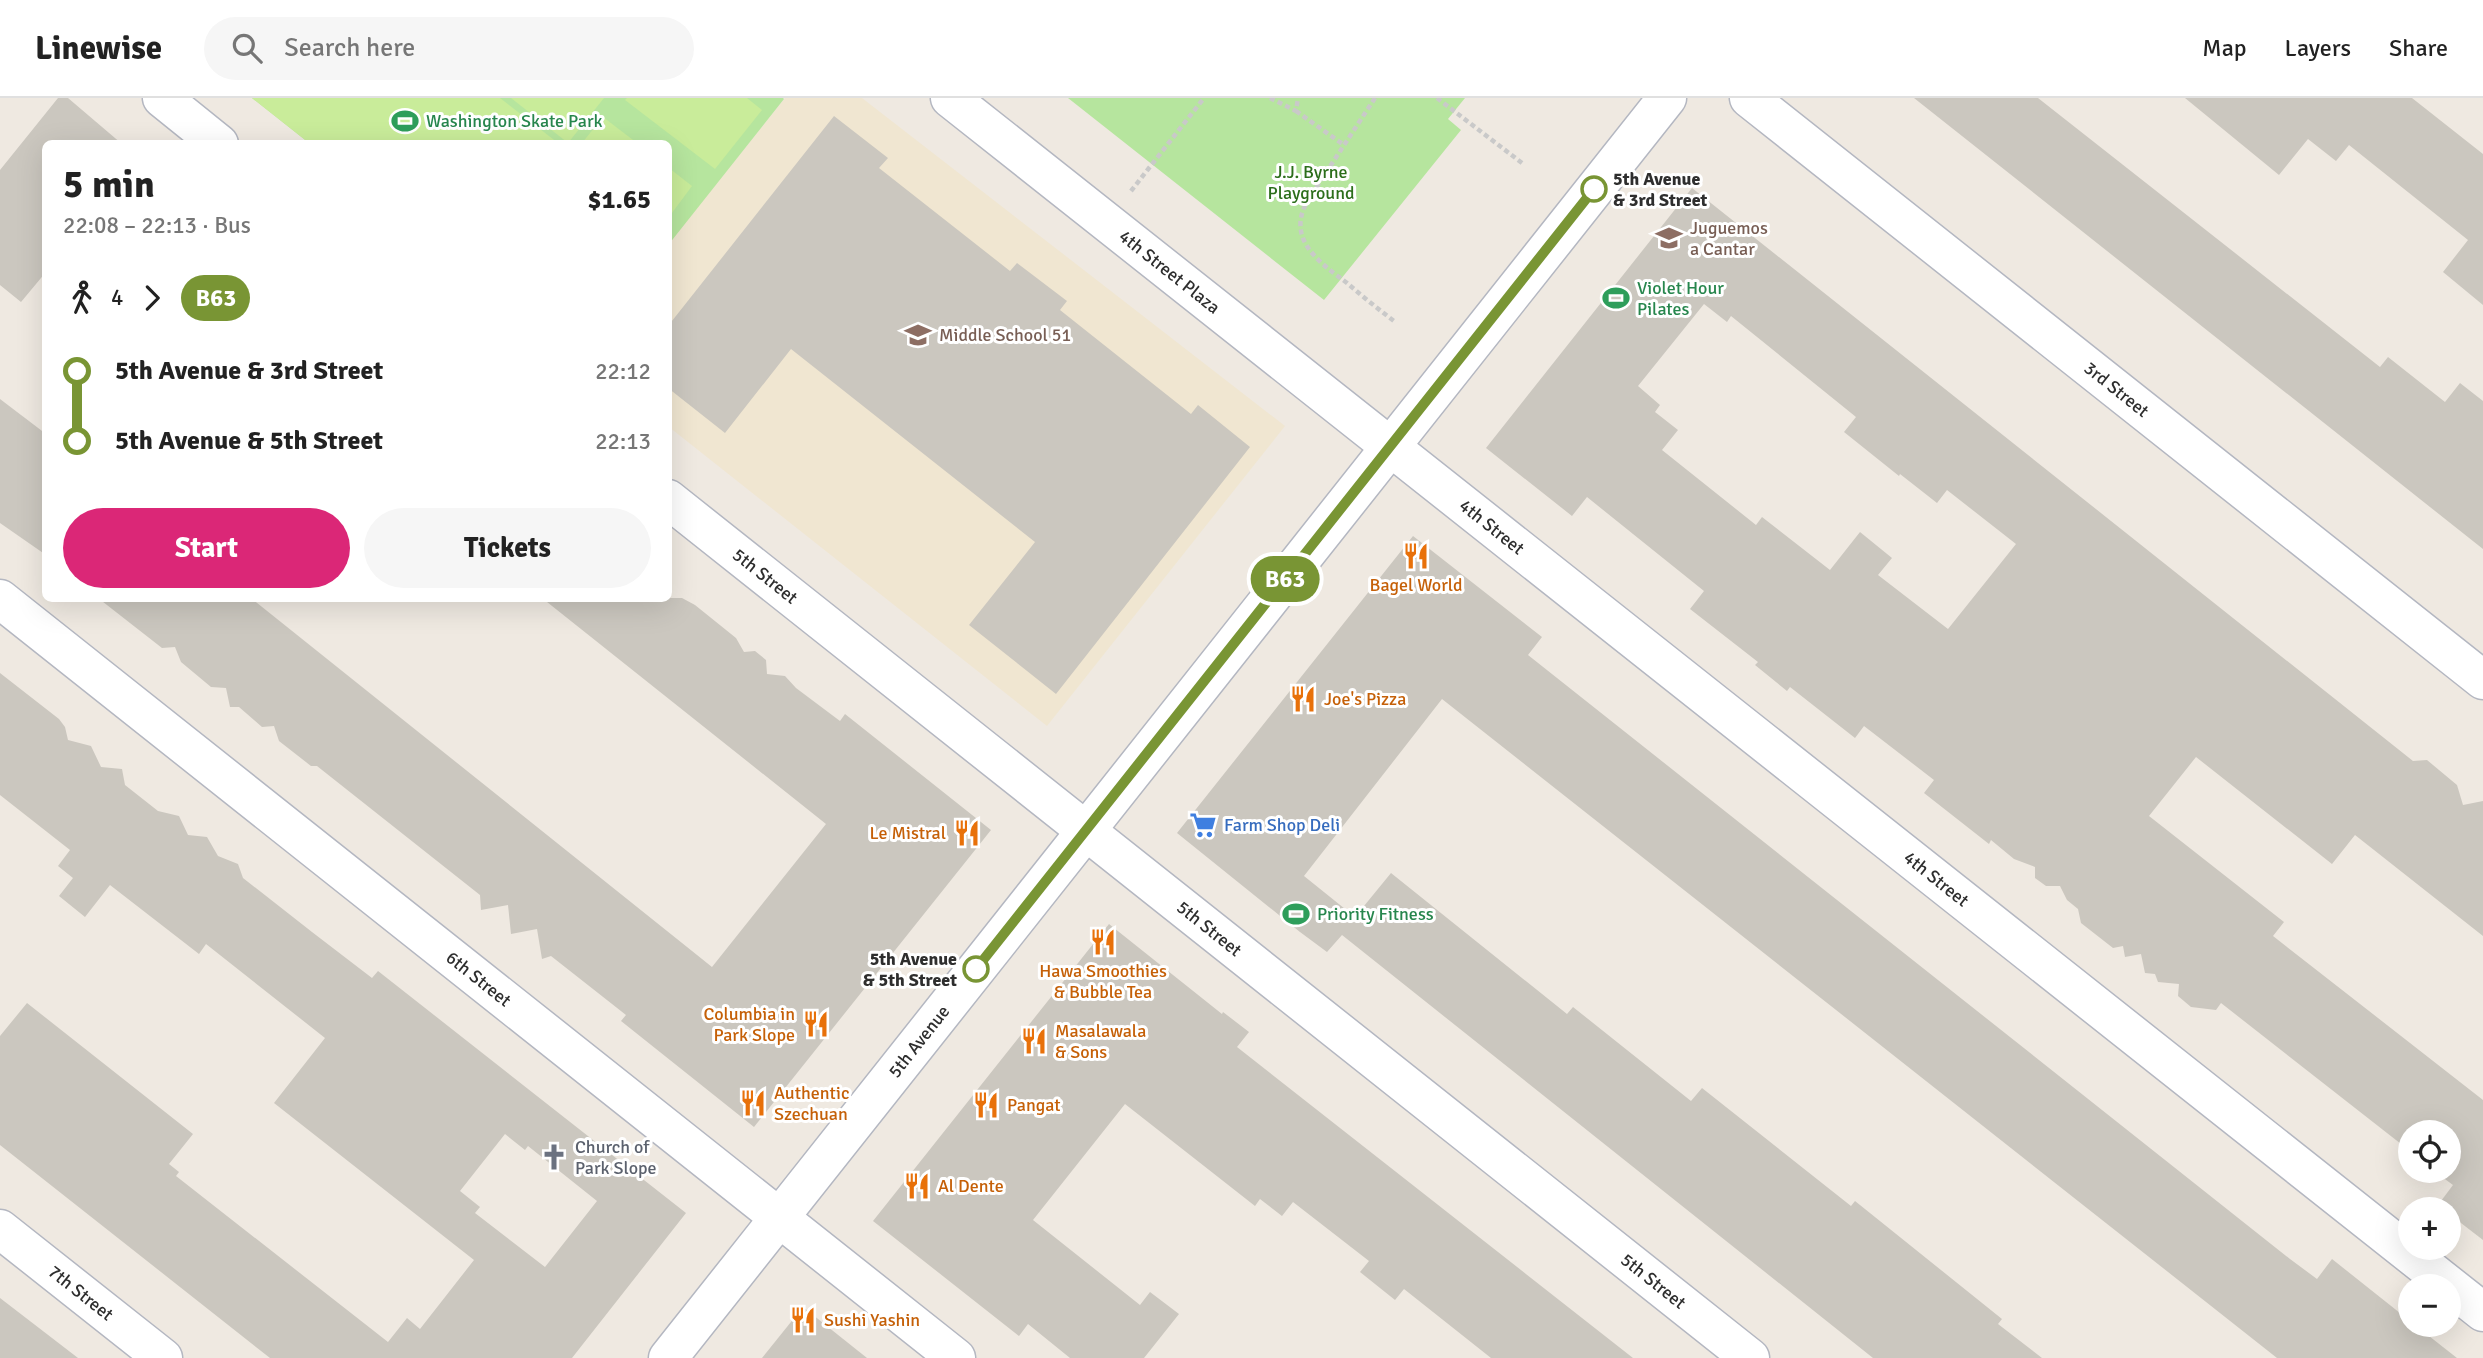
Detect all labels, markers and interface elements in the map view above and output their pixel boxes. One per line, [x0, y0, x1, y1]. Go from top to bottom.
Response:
search box [204, 17, 694, 80]
text: Linewise [35, 28, 162, 69]
icon: search [228, 29, 266, 67]
text: Search here [284, 32, 415, 64]
text: Map [2202, 33, 2247, 63]
text: Layers [2285, 33, 2351, 63]
text: Share [2389, 33, 2448, 63]
sports icon: Washington Skate Park [390, 106, 420, 136]
place label: Washington Skate Park [426, 110, 603, 132]
text: 5 min [63, 161, 155, 208]
park label: J.J. Byrne Playground [1267, 161, 1355, 204]
place label: 5th Avenue & 3rd Street [1613, 168, 1708, 211]
marker: 5th Avenue & 3rd Street [1581, 176, 1607, 202]
text: $1.65 [587, 184, 651, 216]
text: 22:08 – 22:13 · Bus [63, 211, 251, 240]
place label: Juguemos a Cantar [1690, 217, 1768, 260]
school or university icon: Juguemos a Cantar [1654, 223, 1684, 253]
street label: 4th Street Plaza [1115, 225, 1224, 319]
place label: Violet Hour Pilates [1637, 277, 1724, 320]
icon: walk [63, 279, 101, 317]
icon: forward [133, 279, 171, 317]
text: 4 [111, 283, 123, 312]
text: B63 [195, 283, 236, 313]
sports icon: Violet Hour Pilates [1601, 283, 1631, 313]
school or university icon: Middle School 51 [903, 320, 933, 350]
place label: Middle School 51 [939, 324, 1071, 346]
text: 5th Avenue & 3rd Street [115, 355, 383, 387]
text: 22:12 [595, 357, 651, 386]
street label: 3rd Street [2080, 357, 2153, 422]
text: 5th Avenue & 5th Street [115, 425, 383, 457]
text: 22:13 [595, 427, 651, 456]
street label: 4th Street [1455, 495, 1529, 559]
button: Start [63, 508, 350, 588]
button: Tickets [364, 508, 651, 588]
restaurant icon: Bagel World [1401, 541, 1431, 571]
street label: 5th Street [728, 544, 802, 609]
line badge: B63 [1245, 556, 1325, 602]
text: B63 [1265, 564, 1305, 594]
place label: Bagel World [1370, 574, 1463, 596]
restaurant icon: Joe's Pizza [1288, 684, 1318, 714]
place label: Joe's Pizza [1324, 688, 1406, 710]
supermarket icon: Farm Shop Deli [1188, 810, 1218, 840]
place label: Farm Shop Deli [1224, 814, 1340, 836]
restaurant icon: Le Mistral [952, 818, 982, 848]
place label: Le Mistral [870, 822, 946, 844]
street label: 4th Street [1899, 847, 1973, 911]
street label: 5th Street [1172, 896, 1246, 961]
sports icon: Priority Fitness [1281, 899, 1311, 929]
place label: Priority Fitness [1317, 903, 1434, 925]
restaurant icon: Hawa Smoothies & Bubble Tea [1088, 927, 1118, 957]
street label: 6th Street [442, 946, 515, 1011]
place label: 5th Avenue & 5th Street [863, 948, 957, 991]
marker: 5th Avenue & 5th Street [963, 956, 989, 982]
place label: Hawa Smoothies & Bubble Tea [1039, 960, 1167, 1003]
street label: 5th Avenue [884, 1001, 954, 1082]
place label: Columbia in Park Slope [703, 1003, 795, 1046]
restaurant icon: Columbia in Park Slope [801, 1009, 831, 1039]
place label: Masalawala & Sons [1055, 1020, 1146, 1063]
restaurant icon: Masalawala & Sons [1019, 1026, 1049, 1056]
place label: Authentic Szechuan [774, 1082, 849, 1125]
restaurant icon: Authentic Szechuan [738, 1088, 768, 1118]
restaurant icon: Pangat [971, 1090, 1001, 1120]
place label: Pangat [1007, 1094, 1061, 1116]
map controls [2398, 1120, 2461, 1337]
button: locate [2398, 1120, 2461, 1183]
place label: Church of Park Slope [575, 1136, 657, 1179]
church icon: Church of Park Slope [539, 1142, 569, 1172]
restaurant icon: Al Dente [902, 1171, 932, 1201]
place label: Al Dente [938, 1175, 1004, 1197]
button: + [2398, 1197, 2461, 1260]
street label: 5th Street [1616, 1249, 1690, 1314]
street label: 7th Street [44, 1260, 118, 1325]
button: − [2398, 1274, 2461, 1337]
restaurant icon: Sushi Yashin [788, 1305, 818, 1335]
place label: Sushi Yashin [824, 1309, 920, 1331]

